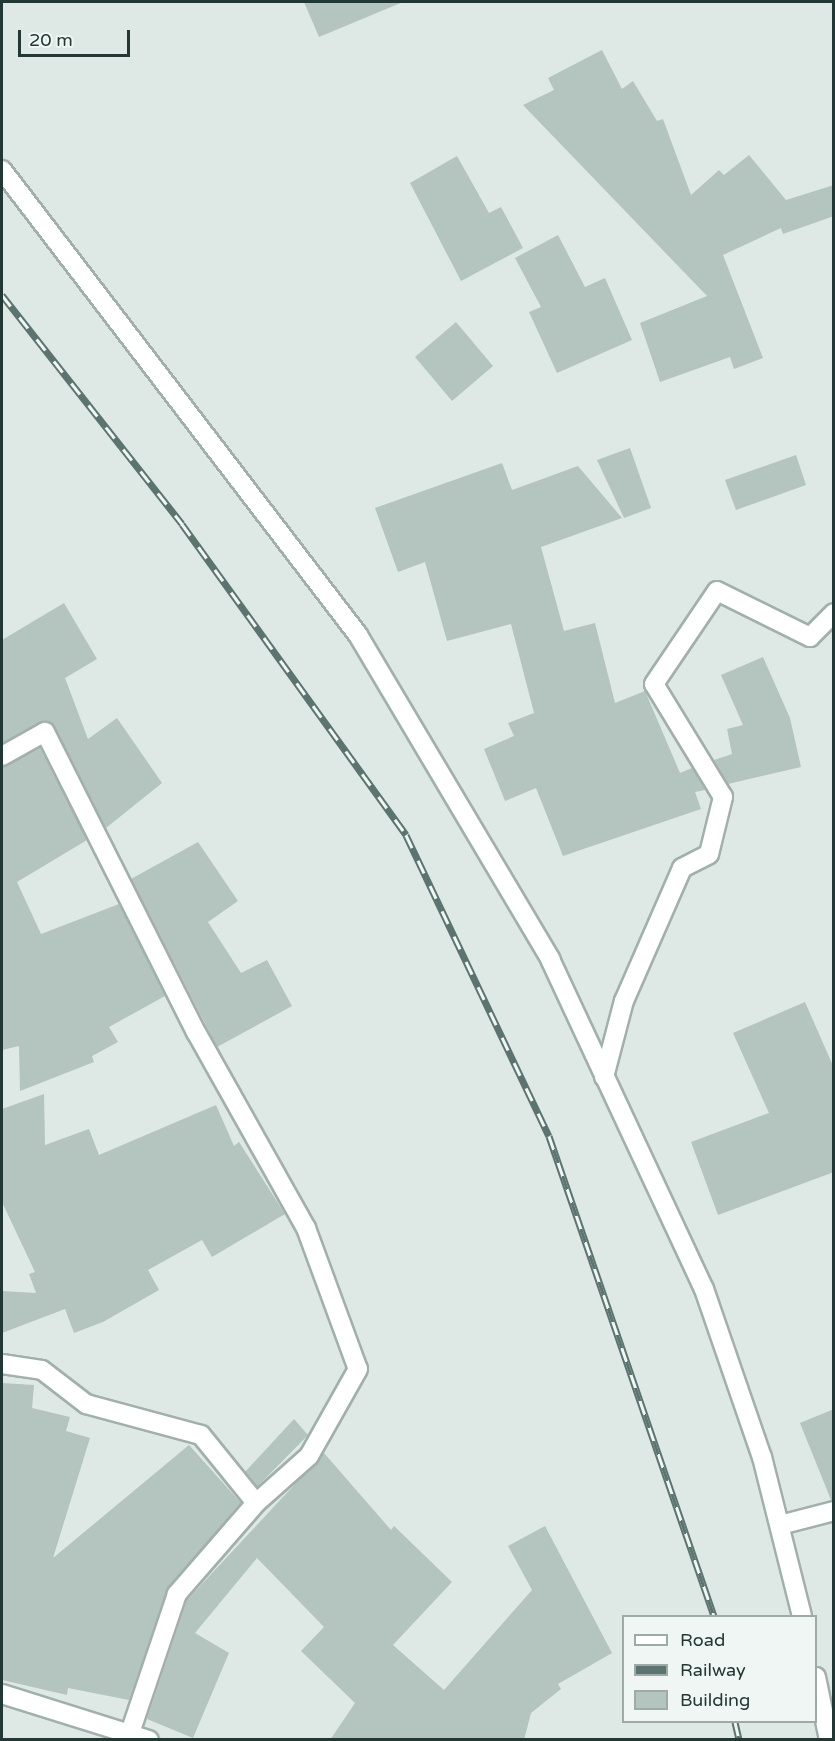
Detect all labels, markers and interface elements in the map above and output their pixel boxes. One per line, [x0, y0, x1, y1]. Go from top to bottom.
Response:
scale bar [21, 18, 134, 56]
text: 20 m [29, 29, 73, 51]
legend [622, 1615, 817, 1723]
text: Road [680, 1629, 725, 1651]
text: Railway [680, 1659, 746, 1681]
text: Building [680, 1689, 750, 1711]

